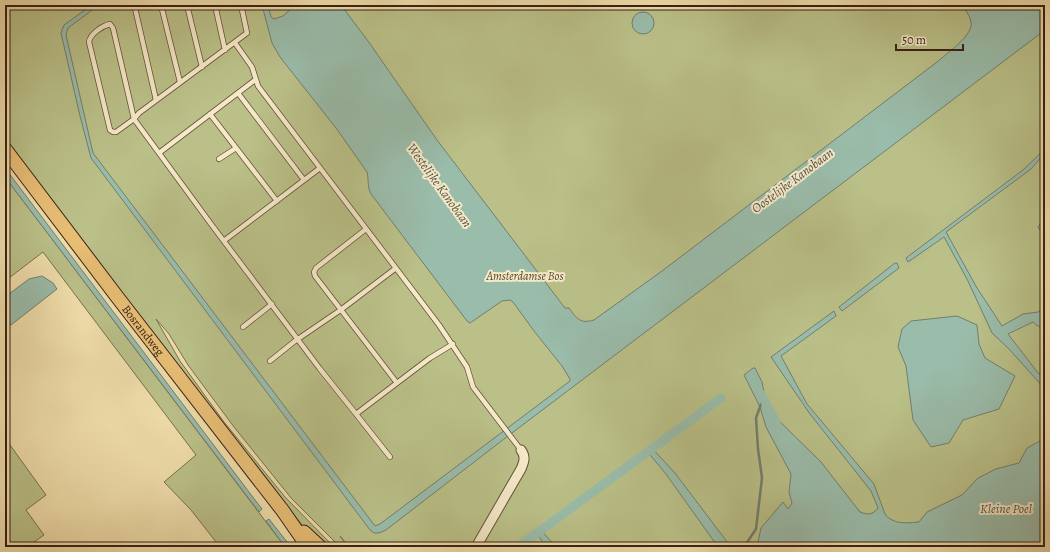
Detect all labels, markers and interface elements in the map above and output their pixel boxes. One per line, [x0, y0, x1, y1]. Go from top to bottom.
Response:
scale bar [896, 26, 963, 52]
text: 50 m [902, 32, 926, 48]
water label: Westelijke Kanobaan [403, 140, 476, 231]
water label: Oostelijke Kanobaan [748, 144, 837, 217]
park label: Amsterdamse Bos [486, 268, 563, 284]
street label: Bosrandweg [118, 302, 168, 359]
water label: Kleine Poel [980, 500, 1033, 517]

